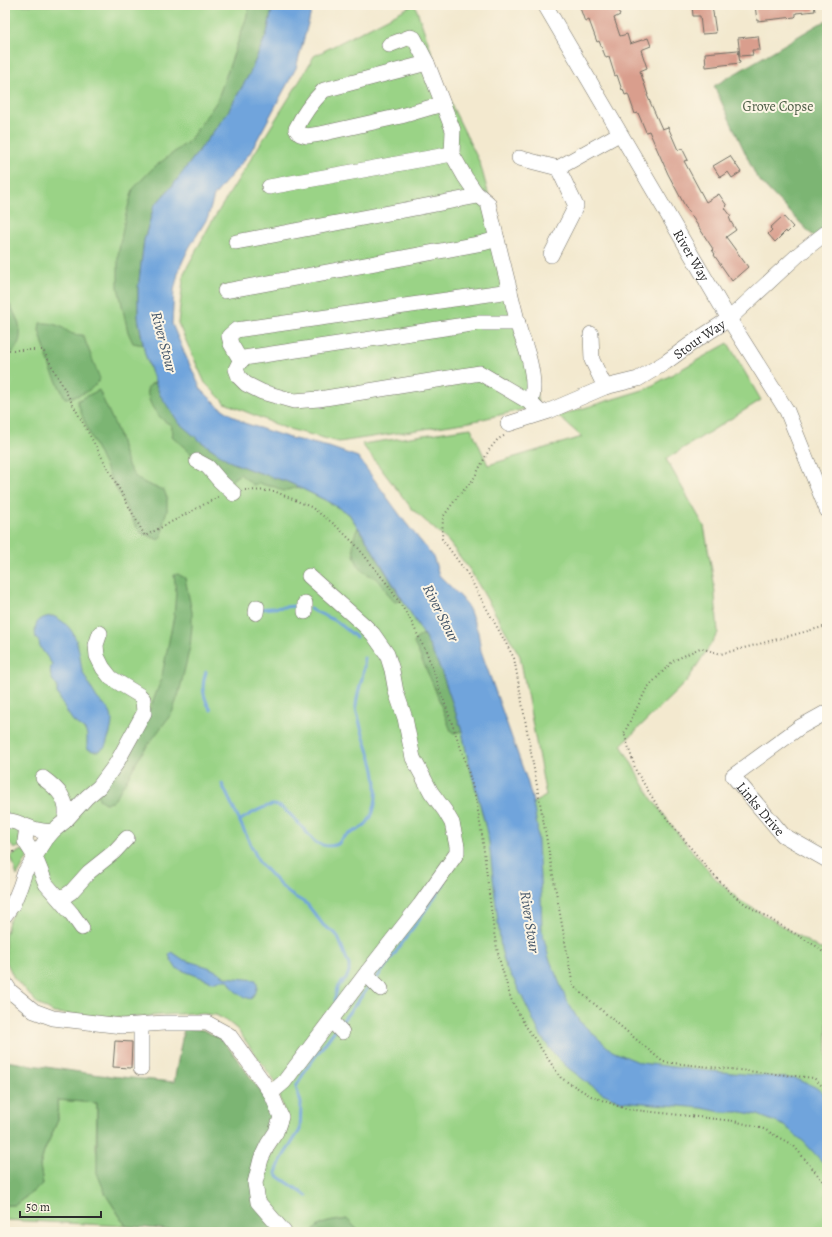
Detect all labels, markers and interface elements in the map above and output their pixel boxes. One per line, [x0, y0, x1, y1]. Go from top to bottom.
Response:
park label: Grove Copse [743, 97, 813, 116]
street label: River Way [669, 226, 715, 285]
water label: River Stour [146, 309, 182, 375]
street label: Stour Way [669, 314, 729, 363]
water label: River Stour [418, 581, 464, 646]
street label: Links Drive [732, 778, 789, 840]
water label: River Stour [515, 890, 545, 955]
scale bar [20, 1193, 101, 1219]
text: 50 m [26, 1199, 50, 1215]

